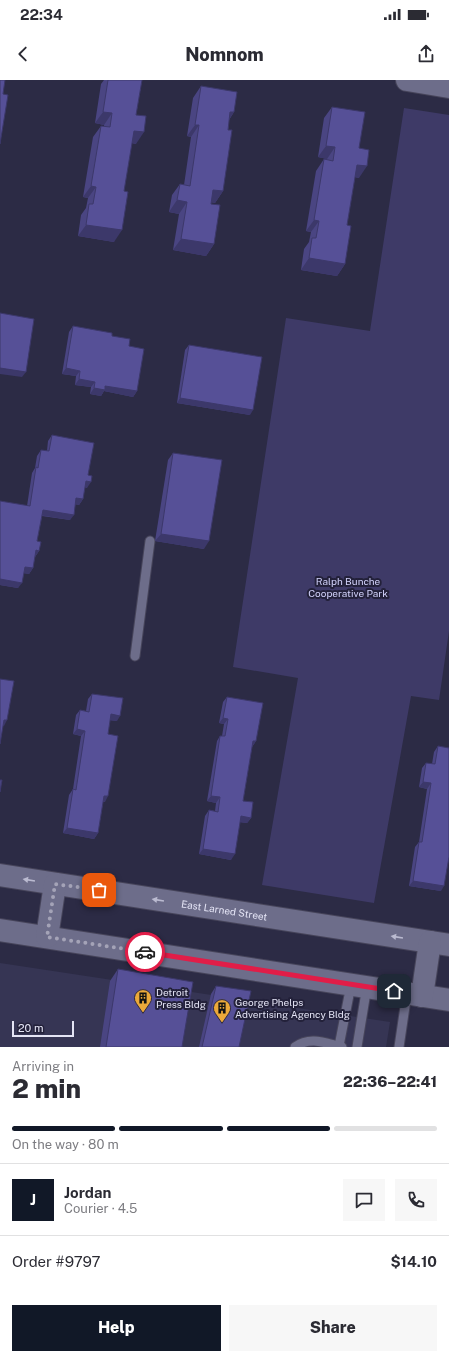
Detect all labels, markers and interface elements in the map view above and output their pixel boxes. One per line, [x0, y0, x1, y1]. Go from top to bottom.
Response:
text: 22:34 [20, 6, 63, 23]
icon: back [12, 43, 34, 65]
icon: share [415, 43, 437, 65]
text: Nomnom [185, 44, 264, 65]
park label: Ralph Bunche Cooperative Park [308, 575, 388, 599]
pin [82, 873, 116, 907]
one-way arrow [23, 876, 35, 882]
icon: bag [88, 879, 110, 901]
one-way arrow [151, 897, 164, 903]
street label: East Larned Street [180, 897, 268, 923]
courier [125, 932, 165, 972]
one-way arrow [391, 934, 403, 940]
icon: car [134, 941, 156, 963]
pin [377, 974, 411, 1008]
icon: home [383, 980, 405, 1002]
place label: Detroit Press Bldg [156, 986, 206, 1010]
building icon: Detroit Press Bldg [133, 988, 153, 1013]
place label: George Phelps Advertising Agency Bldg [235, 996, 350, 1020]
building icon: George Phelps Advertising Agency Bldg [212, 998, 232, 1023]
scale bar [12, 1019, 74, 1038]
text: 20 m [18, 1022, 43, 1034]
text: Arriving in [12, 1059, 74, 1074]
text: 2 min [12, 1073, 81, 1104]
text: 22:36–22:41 [343, 1073, 437, 1090]
text: On the way · 80 m [12, 1137, 119, 1152]
button: chat [343, 1179, 385, 1221]
button: phone [395, 1179, 437, 1221]
text: Jordan [64, 1184, 111, 1201]
text: J [30, 1191, 36, 1208]
text: Courier · 4.5 [64, 1201, 137, 1216]
text: Order #9797 [12, 1253, 101, 1270]
text: $14.10 [390, 1253, 437, 1270]
button: Help [12, 1305, 221, 1351]
button: Share [229, 1305, 437, 1351]

